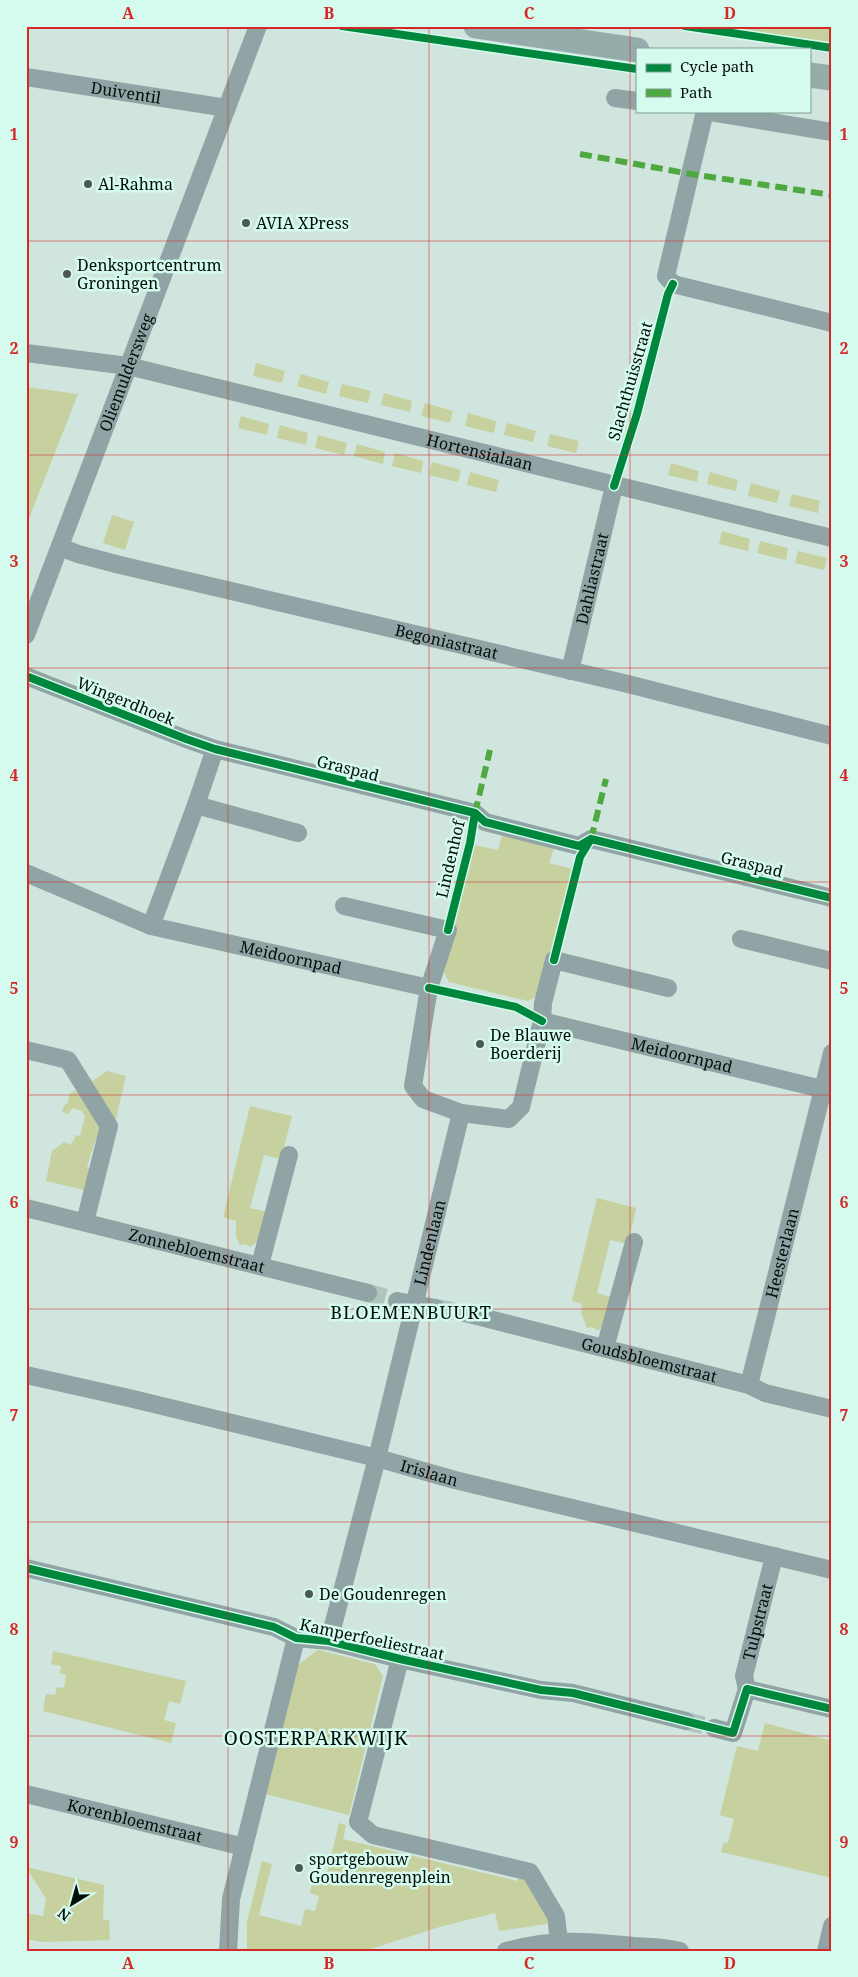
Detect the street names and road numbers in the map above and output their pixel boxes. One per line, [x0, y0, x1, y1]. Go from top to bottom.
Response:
street label: Duiventil [89, 76, 163, 109]
street label: Oliemuldersweg [94, 310, 159, 435]
street label: Slachthuisstraat [603, 319, 658, 443]
street label: Hortensialaan [424, 428, 535, 476]
street label: Dahliastraat [570, 530, 614, 627]
street label: Begoniastraat [393, 619, 500, 664]
street label: Wingerdhoek [74, 671, 179, 731]
street label: Graspad [315, 750, 382, 786]
street label: Lindenhof [430, 816, 470, 900]
street label: Graspad [719, 846, 786, 882]
street label: Meidoornpad [238, 935, 344, 979]
street label: Meidoornpad [629, 1032, 735, 1078]
street label: Lindenlaan [408, 1197, 451, 1288]
street label: Heesterlaan [760, 1206, 804, 1300]
street label: Zonnebloemstraat [127, 1223, 267, 1278]
street label: Goudsbloemstraat [579, 1332, 720, 1388]
street label: Irislaan [398, 1454, 461, 1491]
street label: Tulpstraat [737, 1581, 778, 1663]
street label: Kamperfoeliestraat [298, 1613, 447, 1665]
street label: Korenbloemstraat [65, 1793, 205, 1848]

